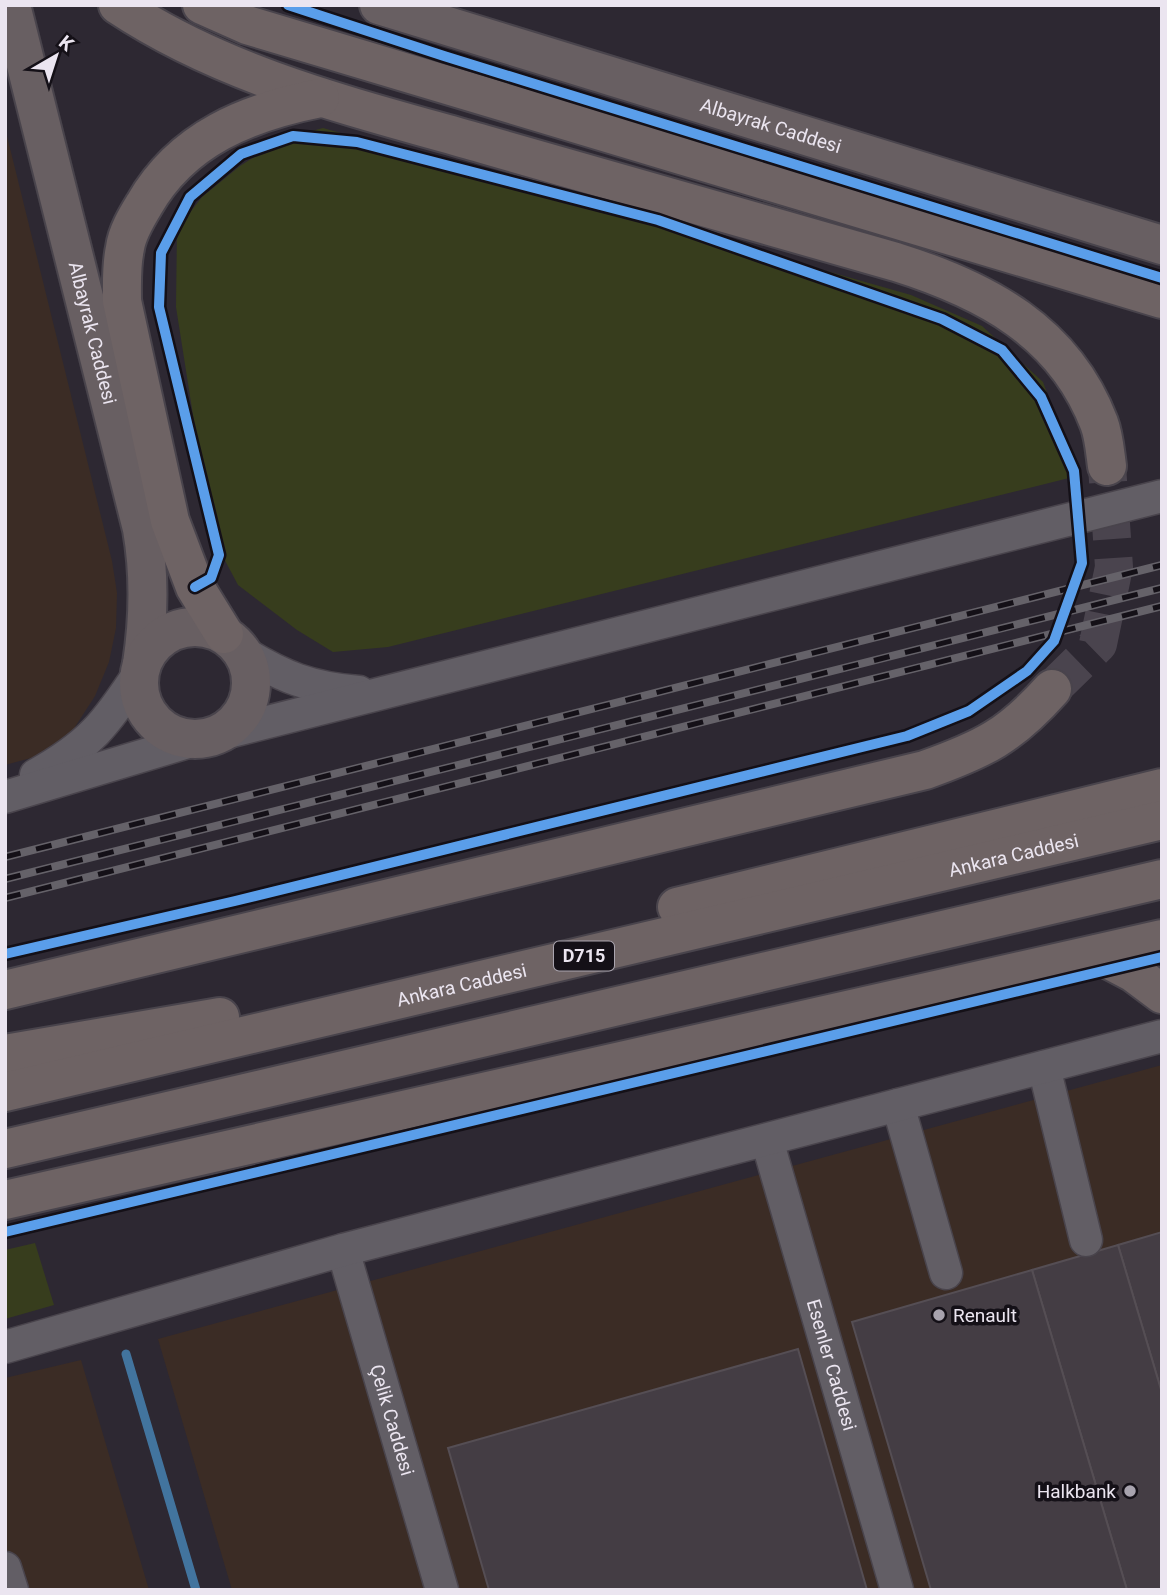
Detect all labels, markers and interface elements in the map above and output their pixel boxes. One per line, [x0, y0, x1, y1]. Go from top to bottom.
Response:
north arrow [21, 21, 91, 91]
text: K [54, 30, 79, 56]
street label: Albayrak Caddesi [698, 93, 844, 158]
street label: Albayrak Caddesi [64, 259, 121, 407]
street label: Ankara Caddesi [946, 829, 1081, 882]
road number: D715 [554, 942, 614, 971]
street label: Ankara Caddesi [394, 959, 529, 1012]
street label: Esenler Caddesi [802, 1297, 861, 1433]
place label: Renault [953, 1304, 1017, 1327]
marker: Renault [931, 1307, 947, 1323]
street label: Çelik Caddesi [365, 1362, 419, 1478]
place label: Halkbank [1037, 1480, 1116, 1503]
marker: Halkbank [1122, 1483, 1138, 1499]

